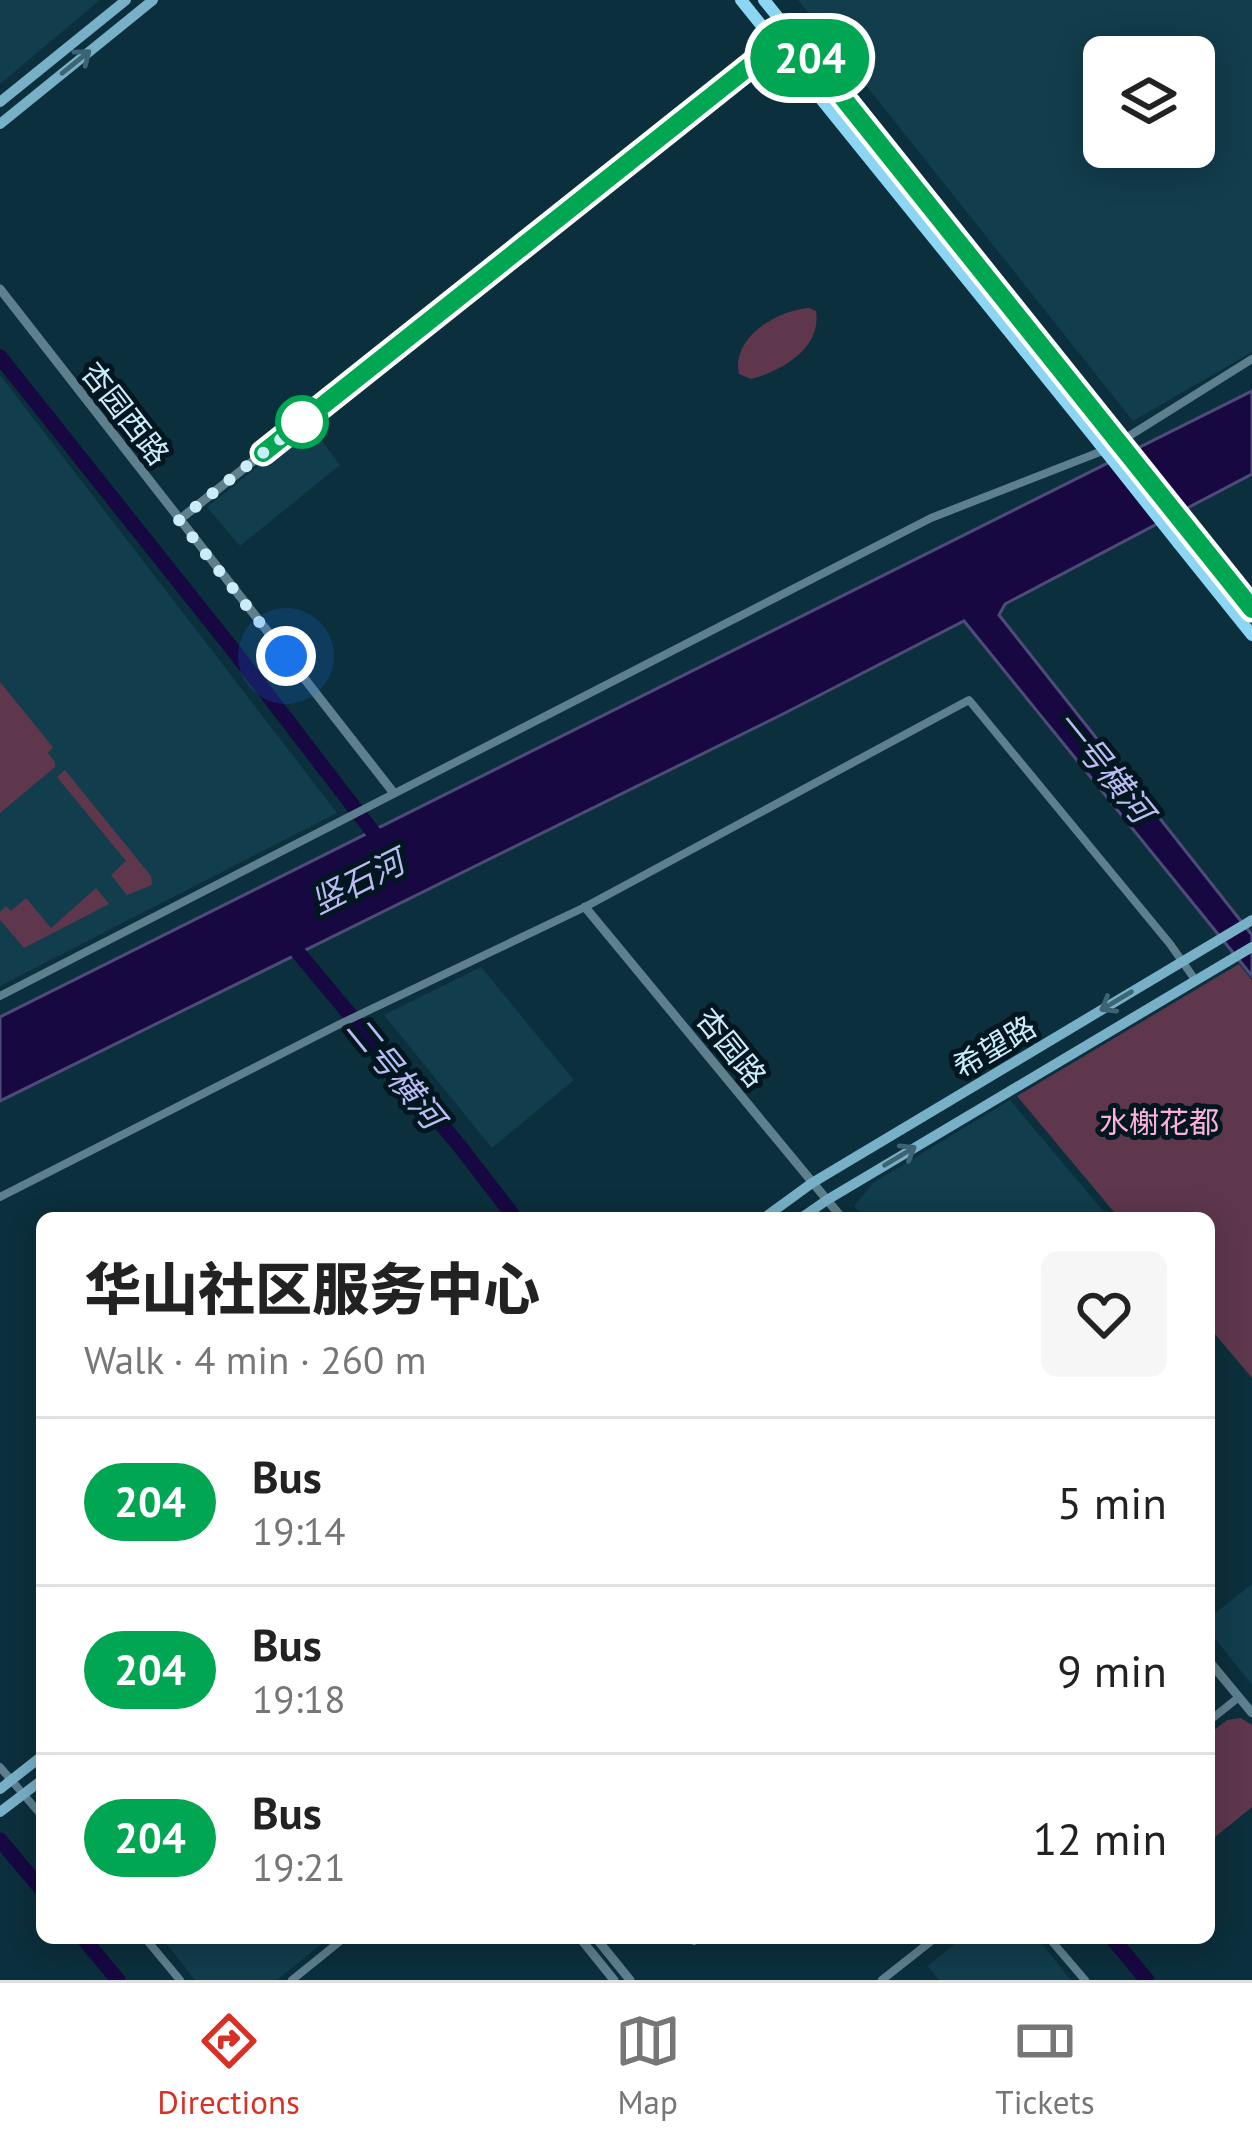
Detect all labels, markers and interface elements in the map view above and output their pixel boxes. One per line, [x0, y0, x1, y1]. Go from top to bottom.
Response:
line badge: 204 [741, 19, 879, 97]
text: 204 [774, 30, 846, 85]
map controls [1083, 36, 1215, 168]
button: layers [1083, 36, 1215, 168]
one-way arrow [60, 49, 92, 76]
street label: 杏园西路 [74, 354, 178, 472]
unlabelled marker [277, 397, 327, 447]
your location [256, 626, 316, 686]
water label: 一号横河 [1047, 701, 1167, 835]
water label: 竖石河 [303, 837, 416, 923]
one-way arrow [1100, 989, 1134, 1013]
street label: 杏园路 [689, 1000, 775, 1094]
street label: 希望路 [945, 1006, 1043, 1086]
water label: 二号横河 [338, 1007, 458, 1141]
park label: 水榭花都 [1099, 1102, 1219, 1141]
one-way arrow [882, 1144, 916, 1168]
button: heart [1041, 1251, 1167, 1377]
text: 华山社区服务中心 [84, 1252, 540, 1326]
text: Walk · 4 min · 260 m [84, 1334, 426, 1385]
text: Bus [252, 1447, 322, 1505]
text: 5 min [1057, 1473, 1167, 1531]
text: 204 [114, 1474, 186, 1529]
text: 19:14 [252, 1505, 346, 1556]
text: Bus [252, 1615, 322, 1673]
text: 9 min [1057, 1641, 1167, 1699]
text: 204 [114, 1642, 186, 1697]
text: 19:18 [252, 1673, 346, 1724]
text: Bus [252, 1783, 322, 1841]
text: 12 min [1033, 1809, 1167, 1867]
text: 204 [114, 1810, 186, 1865]
text: 19:21 [252, 1841, 346, 1892]
tab: Directions [157, 2008, 300, 2123]
tab: Map [615, 2008, 681, 2123]
tab: Tickets [995, 2008, 1095, 2123]

